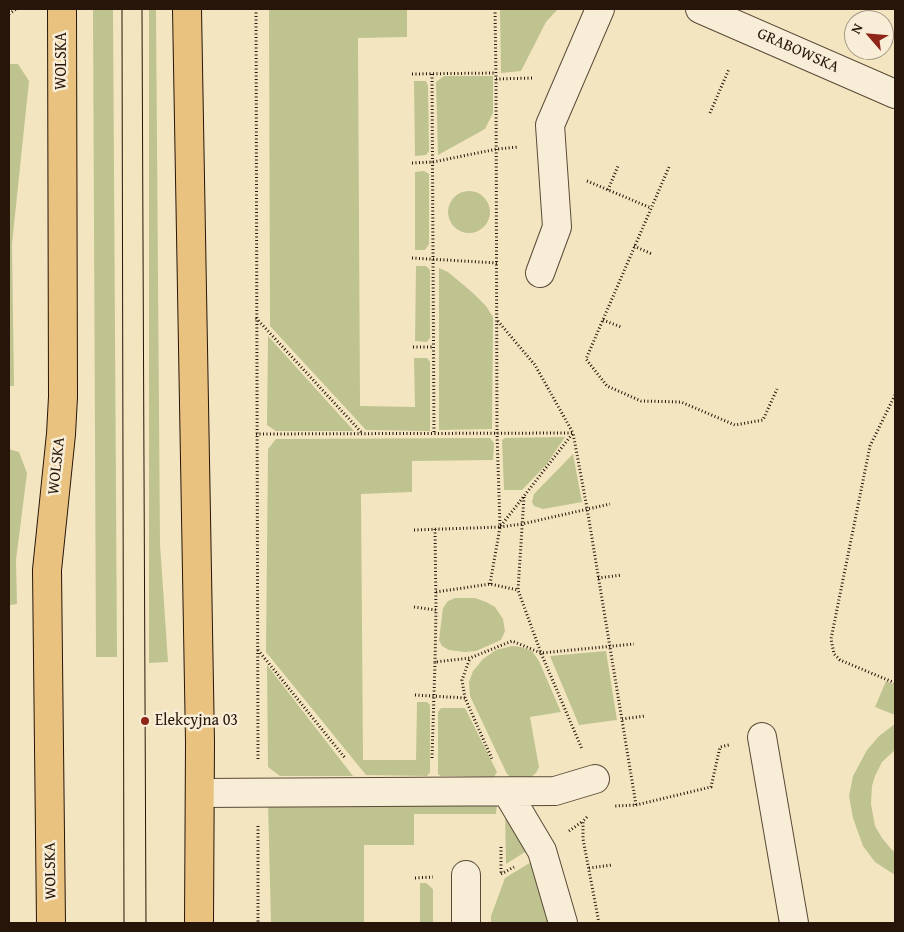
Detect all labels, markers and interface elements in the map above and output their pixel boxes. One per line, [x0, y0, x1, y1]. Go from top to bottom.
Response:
north arrow [844, 10, 894, 60]
text: N [845, 20, 868, 37]
street label: GRABOWSKA [754, 24, 842, 78]
street label: WOLSKA [52, 32, 72, 90]
street label: WOLSKA [44, 436, 70, 496]
place label: Elekcyjna 03 [155, 711, 238, 731]
marker: Elekcyjna 03 [139, 715, 151, 727]
street label: WOLSKA [41, 842, 61, 900]

